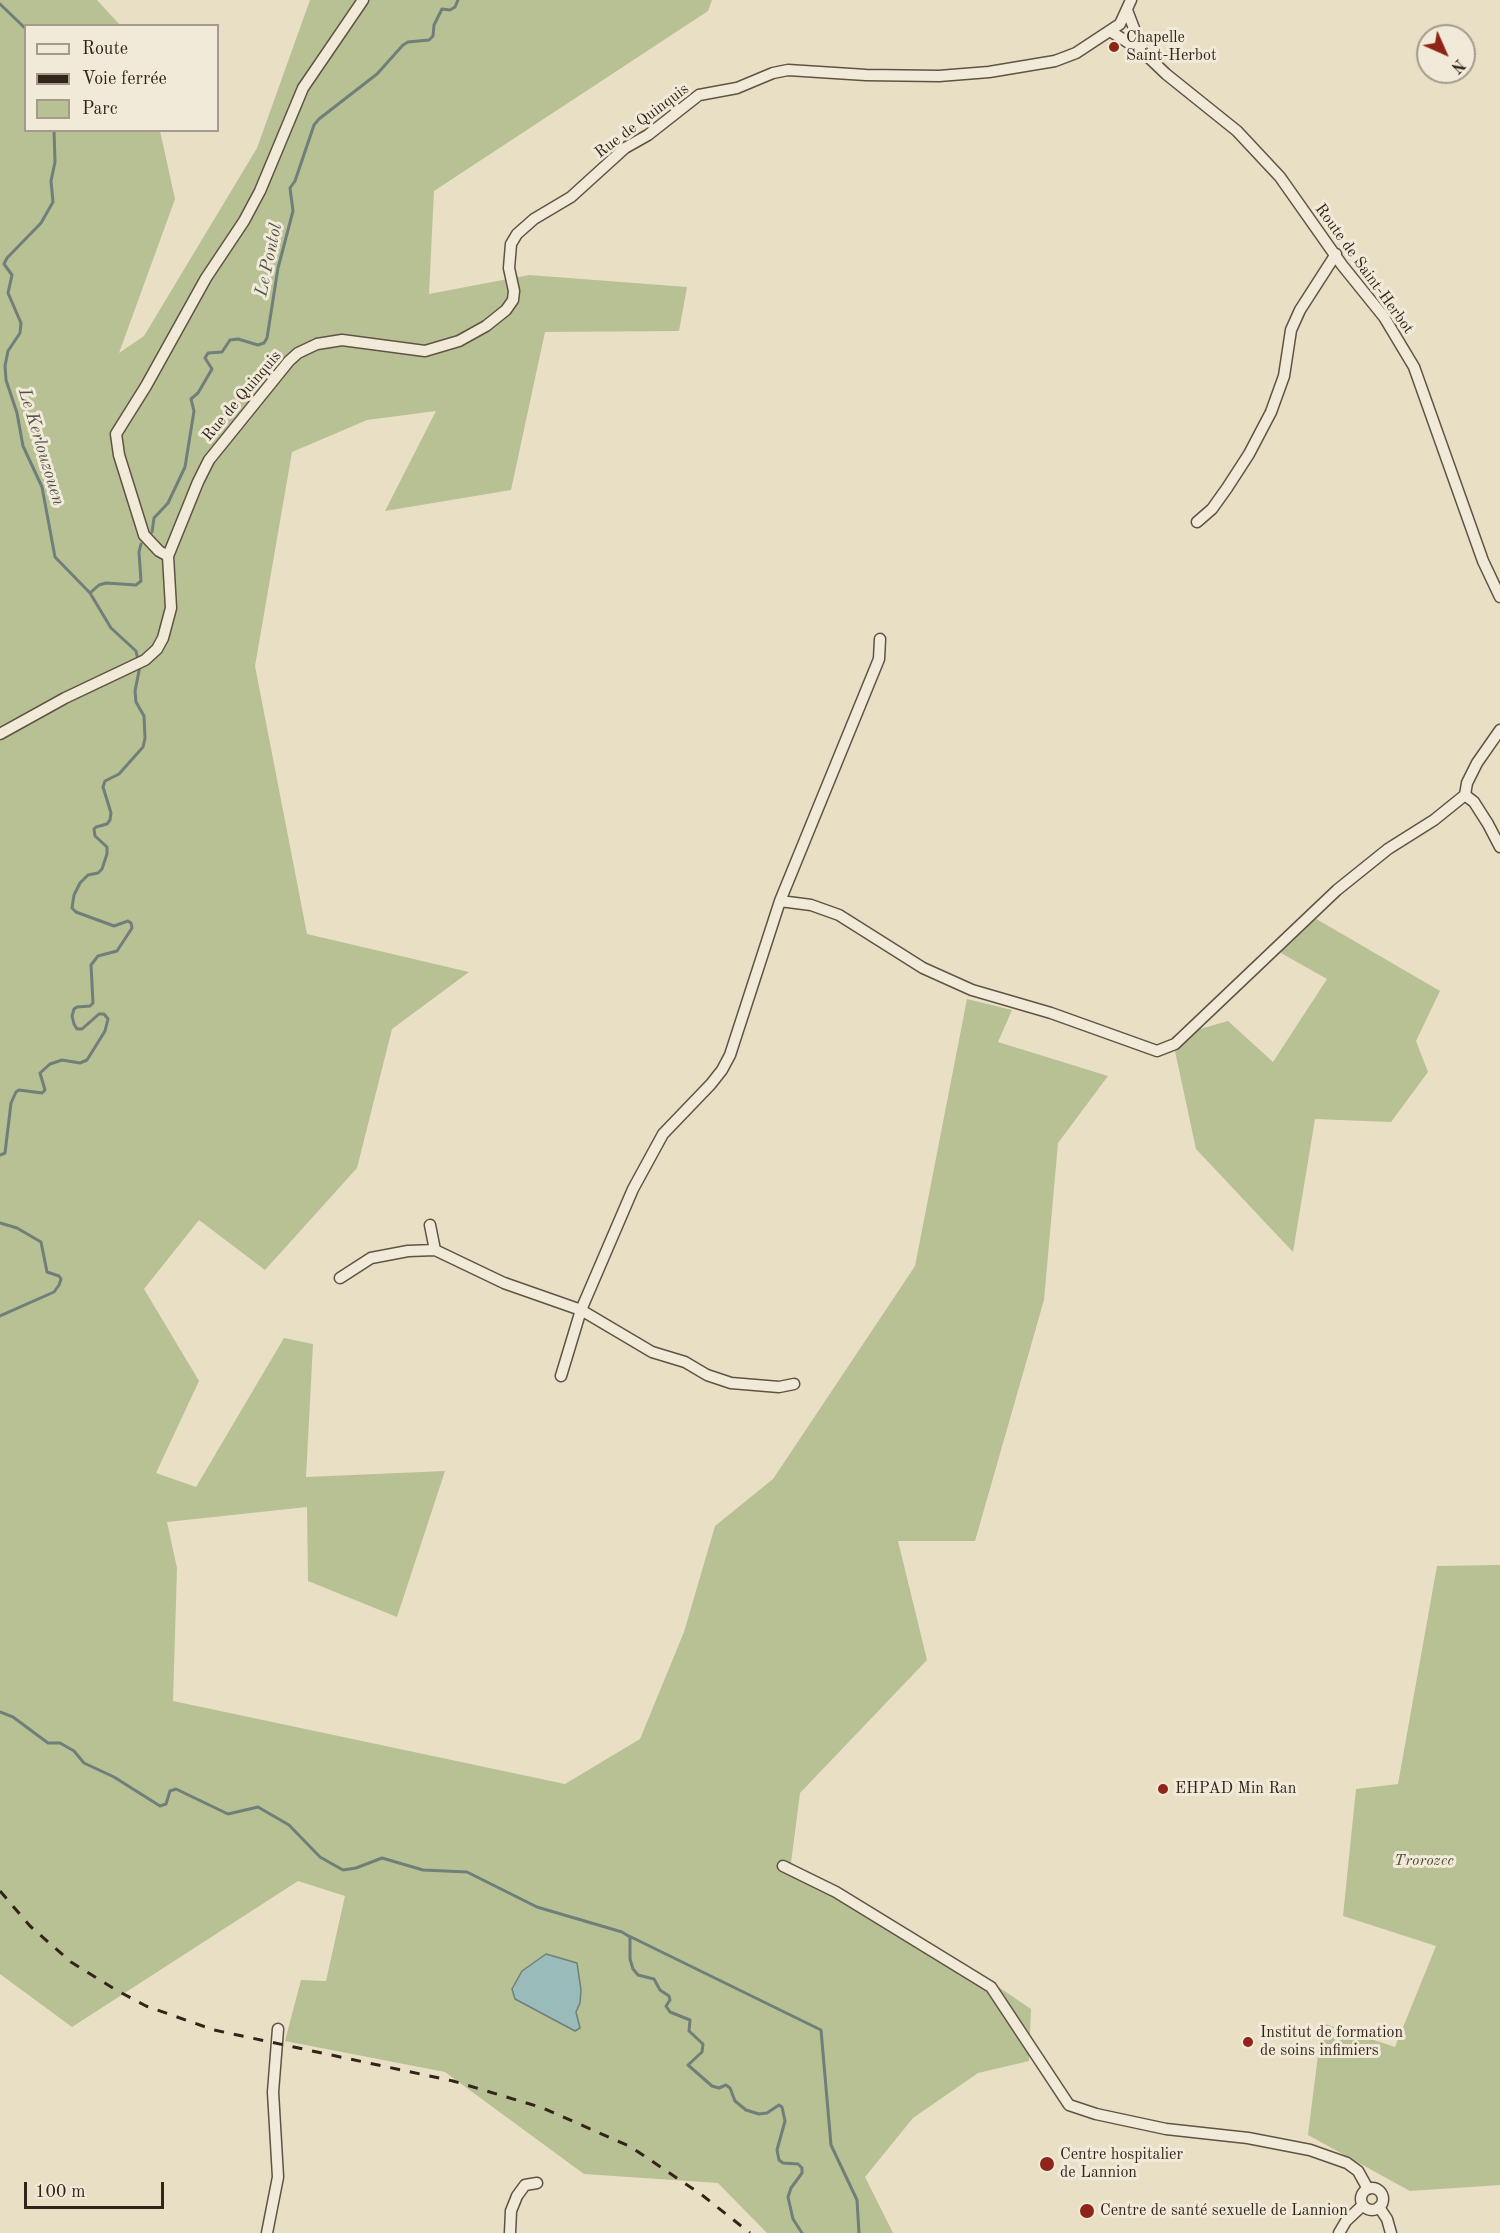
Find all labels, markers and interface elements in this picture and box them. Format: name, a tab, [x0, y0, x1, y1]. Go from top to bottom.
legend	[24, 24, 219, 132]
north arrow	[1416, 24, 1476, 84]
place label: Chapelle Saint-Herbot	[1126, 28, 1217, 66]
text: Route	[82, 40, 128, 58]
marker: Chapelle Saint-Herbot	[1107, 40, 1121, 54]
text: N	[1447, 55, 1467, 75]
text: Voie ferrée	[82, 70, 167, 88]
street label: Rue de Quinquis	[591, 79, 693, 163]
text: Parc	[82, 100, 118, 118]
street label: Route de Saint-Herbot	[1310, 200, 1418, 338]
water label: Le Pontol	[251, 221, 287, 299]
street label: Rue de Quinquis	[198, 347, 286, 445]
water label: Le Kerlouzouen	[13, 386, 69, 508]
place label: EHPAD Min Ran	[1175, 1779, 1296, 1799]
marker: EHPAD Min Ran	[1156, 1782, 1170, 1796]
park label: Trorozec	[1394, 1851, 1454, 1871]
place label: Institut de formation de soins infimiers	[1260, 2023, 1403, 2061]
marker: Institut de formation de soins infimiers	[1241, 2035, 1255, 2049]
place label: Centre hospitalier de Lannion	[1060, 2145, 1183, 2183]
marker: Centre hospitalier de Lannion	[1038, 2155, 1056, 2173]
scale bar	[27, 2170, 166, 2208]
text: 100 m	[35, 2183, 86, 2201]
place label: Centre de santé sexuelle de Lannion	[1100, 2201, 1348, 2221]
marker: Centre de santé sexuelle de Lannion	[1078, 2202, 1096, 2220]

